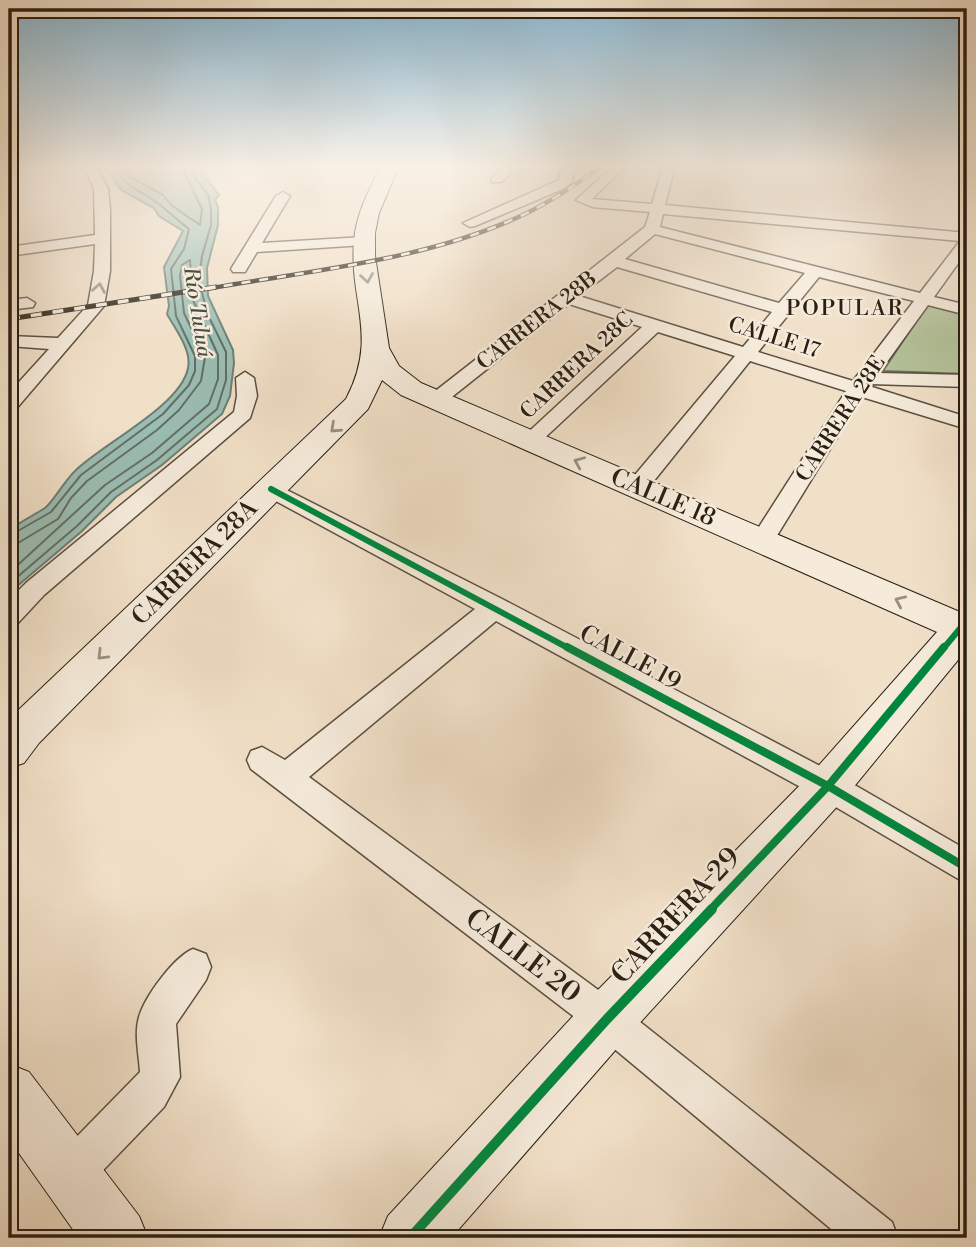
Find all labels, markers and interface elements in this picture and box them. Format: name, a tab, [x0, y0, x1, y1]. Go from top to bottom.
water label: Río Tuluá	[177, 264, 217, 359]
street label: CARRERA 28B	[472, 266, 602, 376]
one-way arrow	[359, 272, 374, 284]
one-way arrow	[91, 282, 106, 294]
district label: POPULAR	[786, 296, 904, 322]
street label: CARRERA 28C	[515, 307, 639, 425]
street label: CALLE 17	[725, 312, 823, 364]
street label: CARRERA 28E	[791, 351, 891, 487]
one-way arrow	[330, 420, 343, 432]
one-way arrow	[574, 456, 586, 470]
street label: CALLE 18	[606, 462, 720, 534]
street label: CARRERA 28A	[126, 493, 265, 632]
one-way arrow	[895, 595, 908, 609]
street label: CALLE 19	[574, 619, 686, 697]
one-way arrow	[97, 646, 110, 659]
street label: CARRERA 29	[604, 840, 748, 992]
street label: CALLE 20	[458, 901, 588, 1011]

